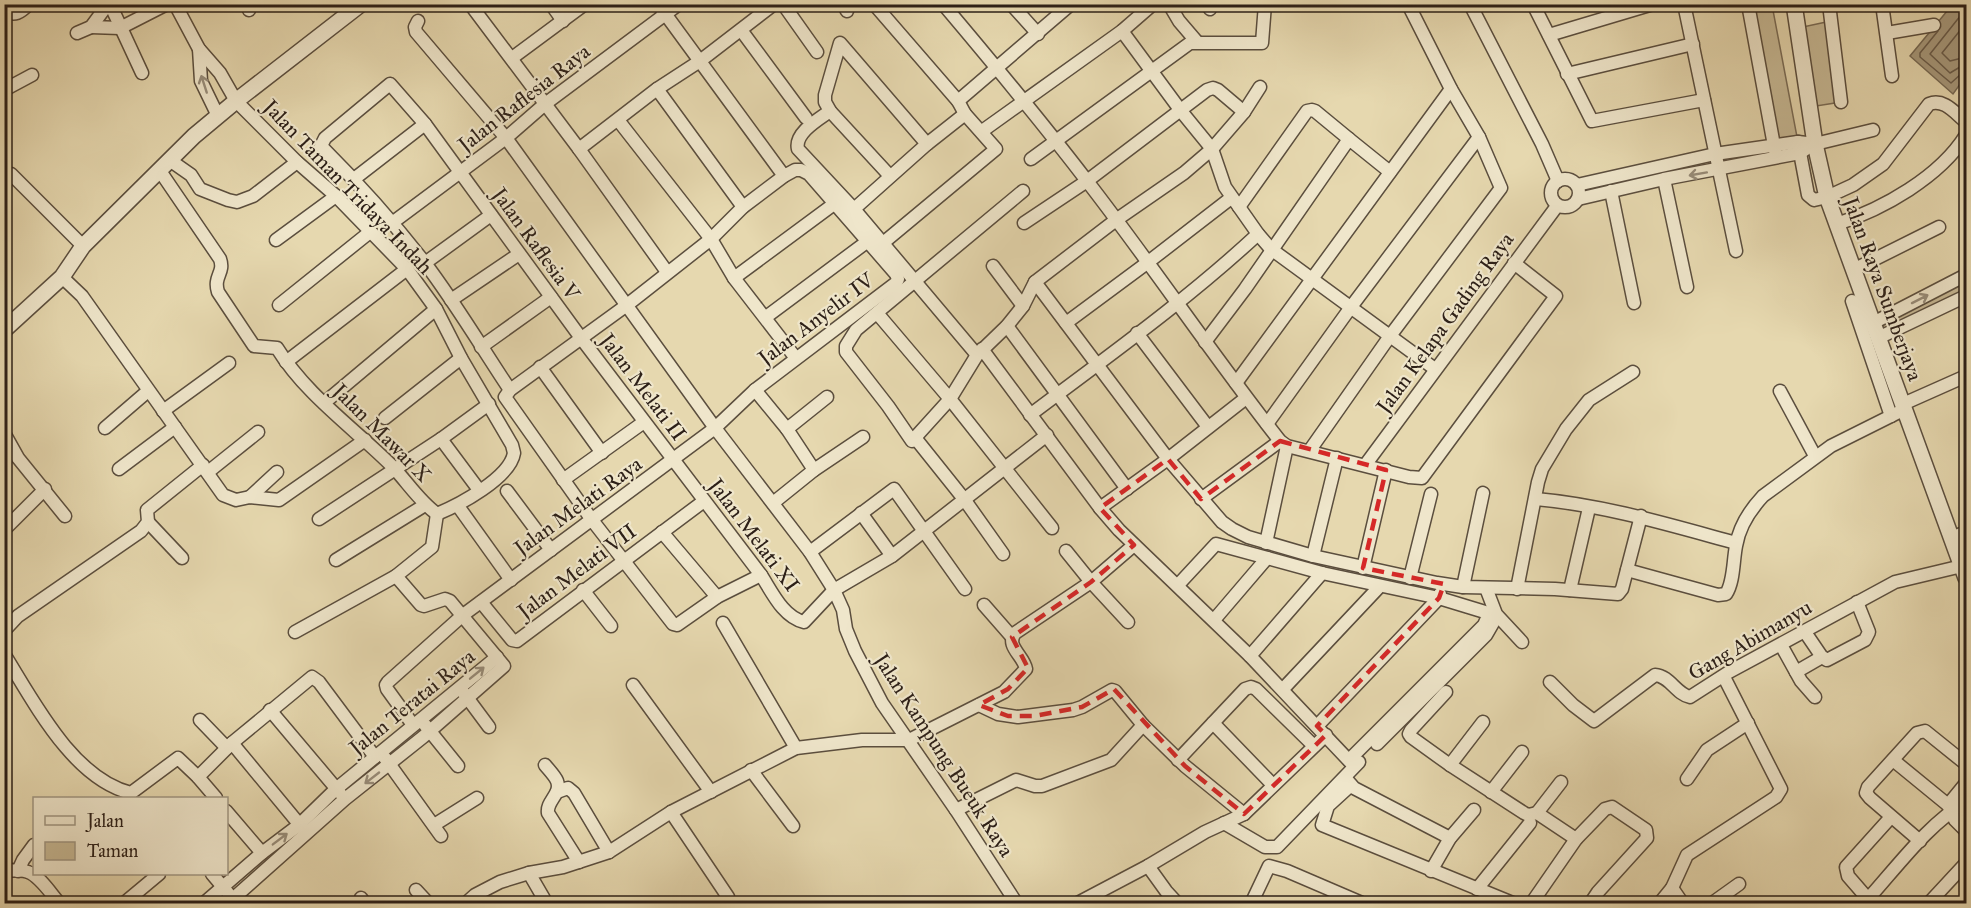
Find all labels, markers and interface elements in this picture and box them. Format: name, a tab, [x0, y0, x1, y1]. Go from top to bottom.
street label: Jalan Raflesia Raya	[451, 38, 595, 159]
one-way arrow	[197, 75, 208, 93]
street label: Jalan Taman Tridaya Indah	[256, 93, 438, 280]
one-way arrow	[1689, 169, 1708, 180]
street label: Jalan Raflesia V	[485, 181, 586, 307]
street label: Jalan Raya Sumberjaya	[1837, 192, 1928, 385]
street label: Jalan Kelapa Gading Raya	[1369, 227, 1519, 420]
street label: Jalan Anyelir IV	[751, 266, 880, 372]
one-way arrow	[1910, 293, 1928, 305]
street label: Jalan Melati II	[593, 327, 692, 446]
street label: Jalan Mawar X	[326, 377, 437, 488]
street label: Jalan Melati Raya	[507, 451, 647, 562]
street label: Jalan Melati XI	[702, 472, 805, 597]
street label: Jalan Melati VII	[511, 518, 642, 625]
street label: Gang Abimanyu	[1684, 594, 1816, 686]
street label: Jalan Teratai Raya	[342, 643, 480, 762]
street label: Jalan Kampung Bueuk Raya	[867, 647, 1020, 862]
one-way arrow	[469, 666, 484, 680]
one-way arrow	[364, 771, 380, 784]
legend	[33, 797, 228, 875]
text: Jalan	[85, 810, 124, 833]
one-way arrow	[272, 833, 288, 846]
text: Taman	[87, 840, 139, 862]

